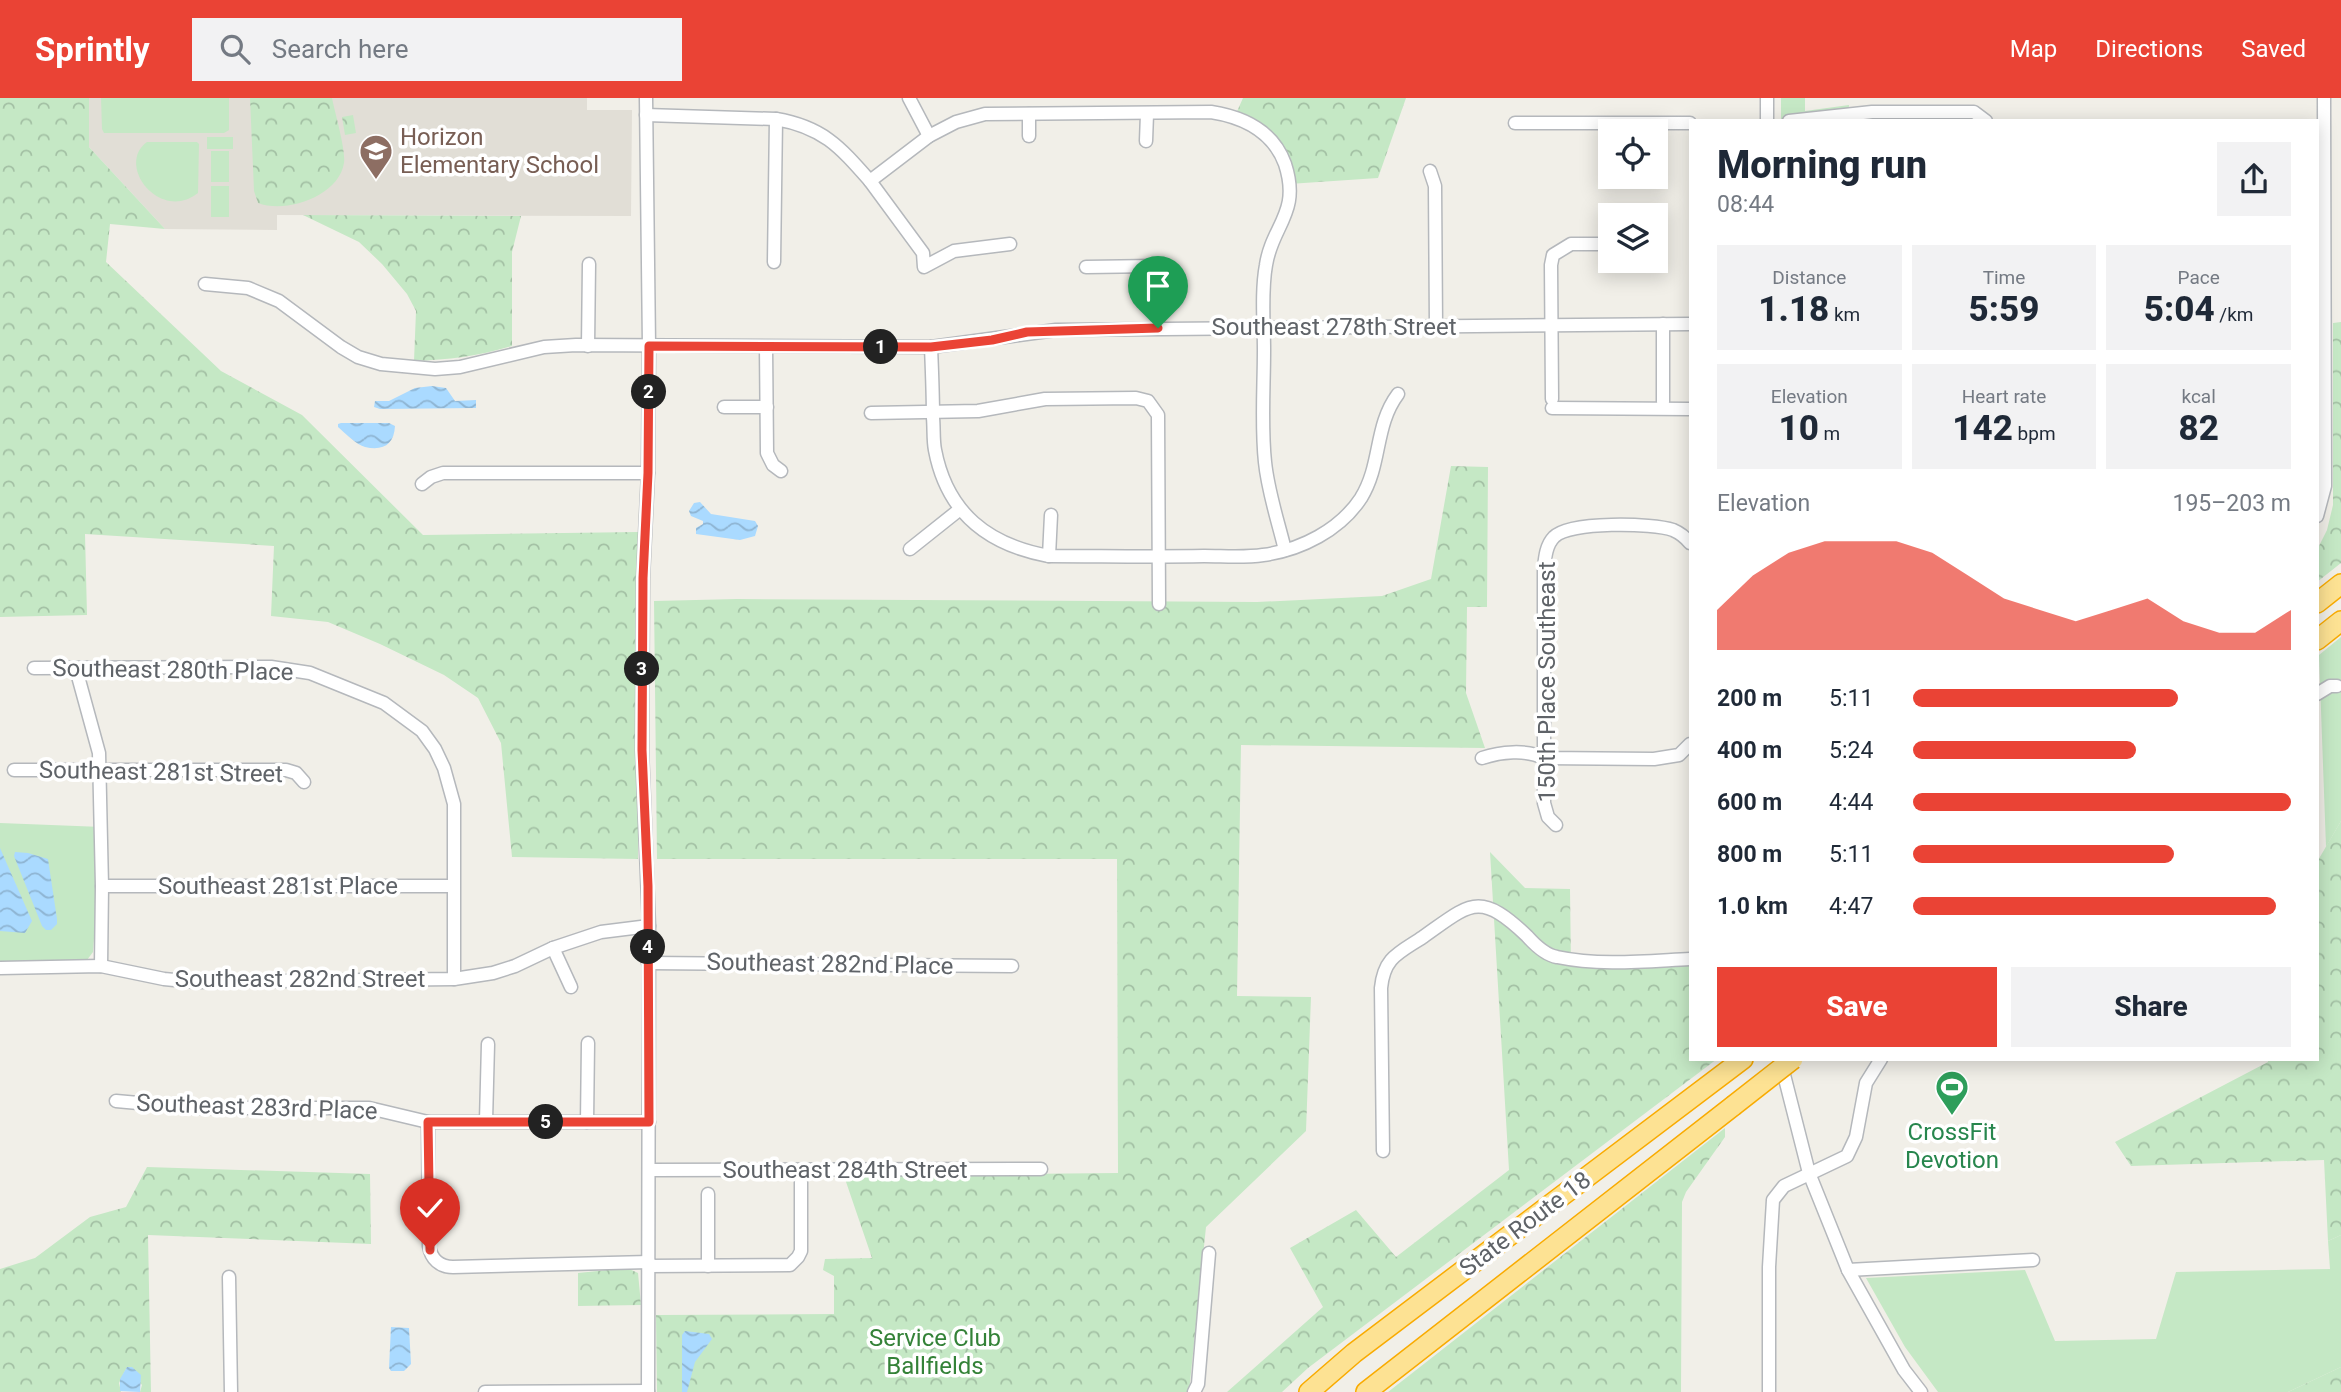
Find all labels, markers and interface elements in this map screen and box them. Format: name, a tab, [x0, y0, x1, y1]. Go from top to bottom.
search box	[192, 18, 682, 81]
text: Sprintly	[35, 30, 150, 69]
icon: search	[216, 30, 254, 68]
text: Search here	[272, 34, 409, 64]
text: Map	[2010, 35, 2057, 63]
text: Directions	[2095, 35, 2203, 63]
text: Saved	[2241, 35, 2306, 63]
map controls	[1598, 119, 1668, 273]
button: locate	[1598, 119, 1668, 189]
place label: Horizon Elementary School	[400, 123, 599, 179]
school or university icon: Horizon Elementary School	[357, 132, 395, 181]
button: share	[2217, 142, 2291, 216]
text: Morning run	[1717, 143, 1927, 187]
text: 08:44	[1717, 191, 1774, 218]
button: layers	[1598, 203, 1668, 273]
pin	[1128, 256, 1188, 328]
text: Distance	[1772, 266, 1846, 289]
text: Time	[1983, 266, 2025, 289]
text: Pace	[2178, 266, 2220, 289]
icon: arrive	[1139, 267, 1177, 305]
text: 1.18	[1758, 289, 1829, 330]
text: 5:59	[1969, 289, 2039, 330]
text: 5:04	[2144, 289, 2215, 330]
text: km	[1829, 303, 1860, 326]
text: /km	[2215, 303, 2253, 326]
street label: Southeast 278th Street	[1211, 313, 1457, 341]
pin: 1	[864, 330, 898, 364]
text: 1	[875, 335, 886, 358]
pin: 2	[632, 374, 666, 410]
text: 2	[643, 380, 654, 403]
text: Elevation	[1771, 385, 1848, 408]
text: Heart rate	[1962, 385, 2046, 408]
text: kcal	[2181, 385, 2216, 408]
text: 10	[1778, 408, 1819, 449]
text: 142	[1952, 408, 2013, 449]
text: 82	[2178, 408, 2219, 449]
text: m	[1819, 422, 1840, 445]
text: bpm	[2013, 422, 2056, 445]
text: Elevation	[1717, 490, 1810, 517]
text: 195–203 m	[2172, 490, 2291, 517]
street label: 150th Place Southeast	[1533, 561, 1561, 803]
pin: 3	[624, 652, 660, 686]
street label: Southeast 280th Place	[52, 654, 294, 686]
text: 3	[636, 657, 647, 680]
text: 200 m	[1717, 685, 1782, 712]
text: 5:11	[1829, 685, 1873, 712]
text: 400 m	[1717, 737, 1782, 764]
text: 5:24	[1829, 737, 1873, 764]
street label: Southeast 281st Street	[39, 756, 283, 788]
text: 600 m	[1717, 789, 1782, 816]
text: 4:44	[1829, 789, 1873, 816]
text: 800 m	[1717, 841, 1782, 868]
text: 5:11	[1829, 841, 1873, 868]
street label: Southeast 281st Place	[158, 872, 398, 900]
text: 1.0 km	[1717, 893, 1788, 920]
text: 4:47	[1829, 893, 1873, 920]
pin: 4	[630, 930, 666, 964]
text: 4	[642, 935, 653, 958]
street label: Southeast 282nd Place	[706, 948, 954, 980]
street label: Southeast 282nd Street	[175, 965, 426, 993]
button: Save	[1717, 967, 1997, 1047]
button: Share	[2011, 967, 2291, 1047]
sports icon: CrossFit Devotion	[1933, 1068, 1971, 1117]
street label: Southeast 283rd Place	[136, 1089, 378, 1125]
pin: 5	[528, 1104, 564, 1140]
text: 5	[540, 1110, 551, 1133]
place label: CrossFit Devotion	[1905, 1118, 1999, 1174]
street label: Southeast 284th Street	[722, 1156, 968, 1184]
street label: State Route 18	[1454, 1166, 1596, 1282]
pin	[400, 1178, 460, 1250]
icon: check	[411, 1189, 449, 1227]
park label: Service Club Ballfields	[869, 1324, 1001, 1380]

